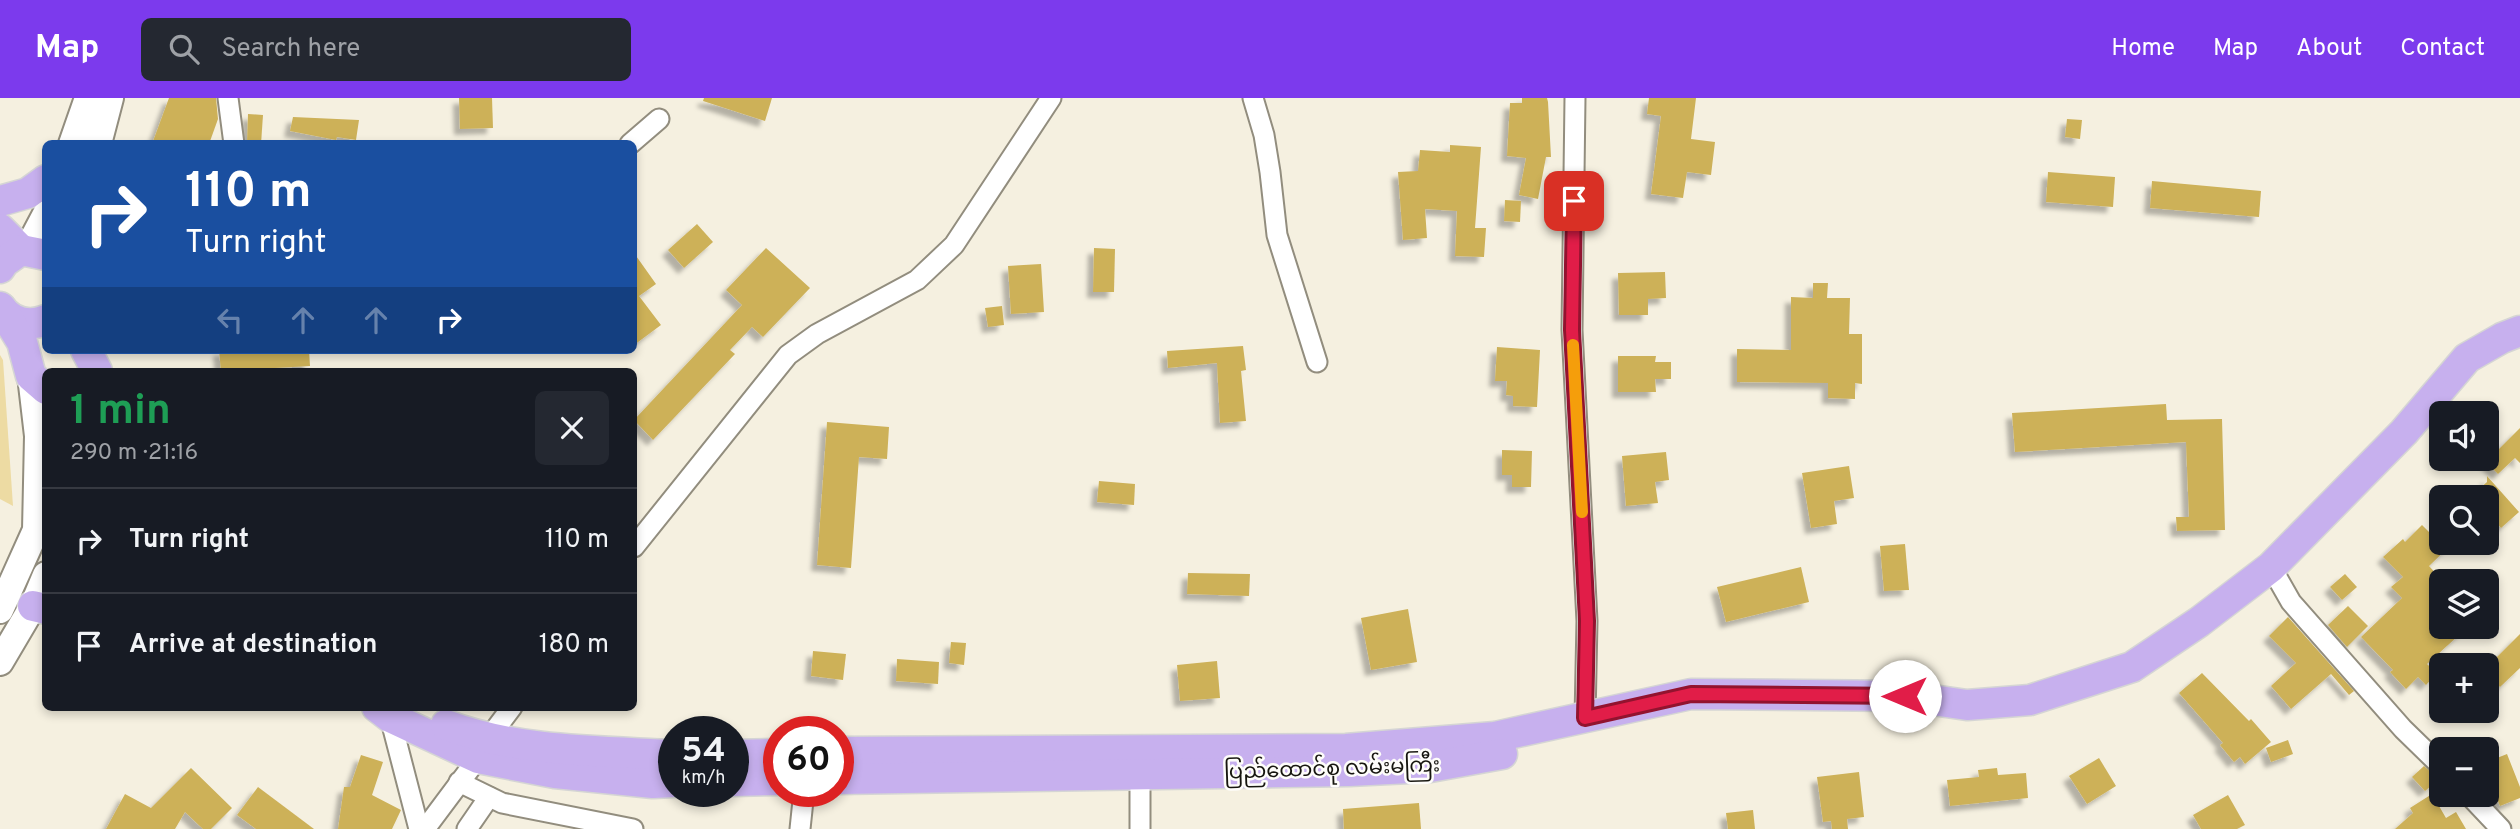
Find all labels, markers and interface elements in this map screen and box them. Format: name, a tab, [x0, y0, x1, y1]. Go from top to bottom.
search box	[141, 18, 631, 81]
text: Map	[35, 28, 99, 70]
icon: search	[165, 30, 203, 68]
text: Search here	[221, 33, 360, 66]
text: Home	[2111, 34, 2175, 64]
text: Map	[2213, 34, 2258, 64]
text: About	[2296, 34, 2362, 64]
text: Contact	[2400, 34, 2485, 64]
text: 110 m	[185, 163, 312, 225]
icon: right	[70, 168, 161, 259]
pin	[1544, 171, 1604, 231]
icon: arrive	[1555, 182, 1593, 220]
text: Turn right	[185, 224, 327, 264]
icon: left	[211, 301, 249, 339]
icon: ahead	[284, 301, 322, 339]
icon: ahead	[357, 301, 395, 339]
icon: right	[430, 301, 468, 339]
text: 1 min	[70, 386, 171, 439]
button: close	[535, 391, 609, 465]
map controls	[2429, 401, 2499, 807]
button: sound	[2429, 401, 2499, 471]
text: 290 m · 21:16	[70, 439, 198, 468]
button: search	[2429, 485, 2499, 555]
icon: right	[70, 522, 108, 560]
text: Turn right	[129, 524, 249, 557]
text: 110 m	[545, 524, 609, 557]
button: layers	[2429, 569, 2499, 639]
icon: arrive	[70, 627, 108, 665]
text: Arrive at destination	[129, 629, 377, 662]
text: 180 m	[539, 629, 609, 662]
button: +	[2429, 653, 2499, 723]
position arrow	[1868, 659, 1942, 733]
speed limit sign: 60	[763, 716, 854, 807]
text: 54	[681, 730, 726, 774]
button: −	[2429, 737, 2499, 807]
street label: ပြည်ထောင်စု လမ်းမကြီး	[1223, 748, 1441, 789]
text: km/h	[682, 767, 725, 790]

